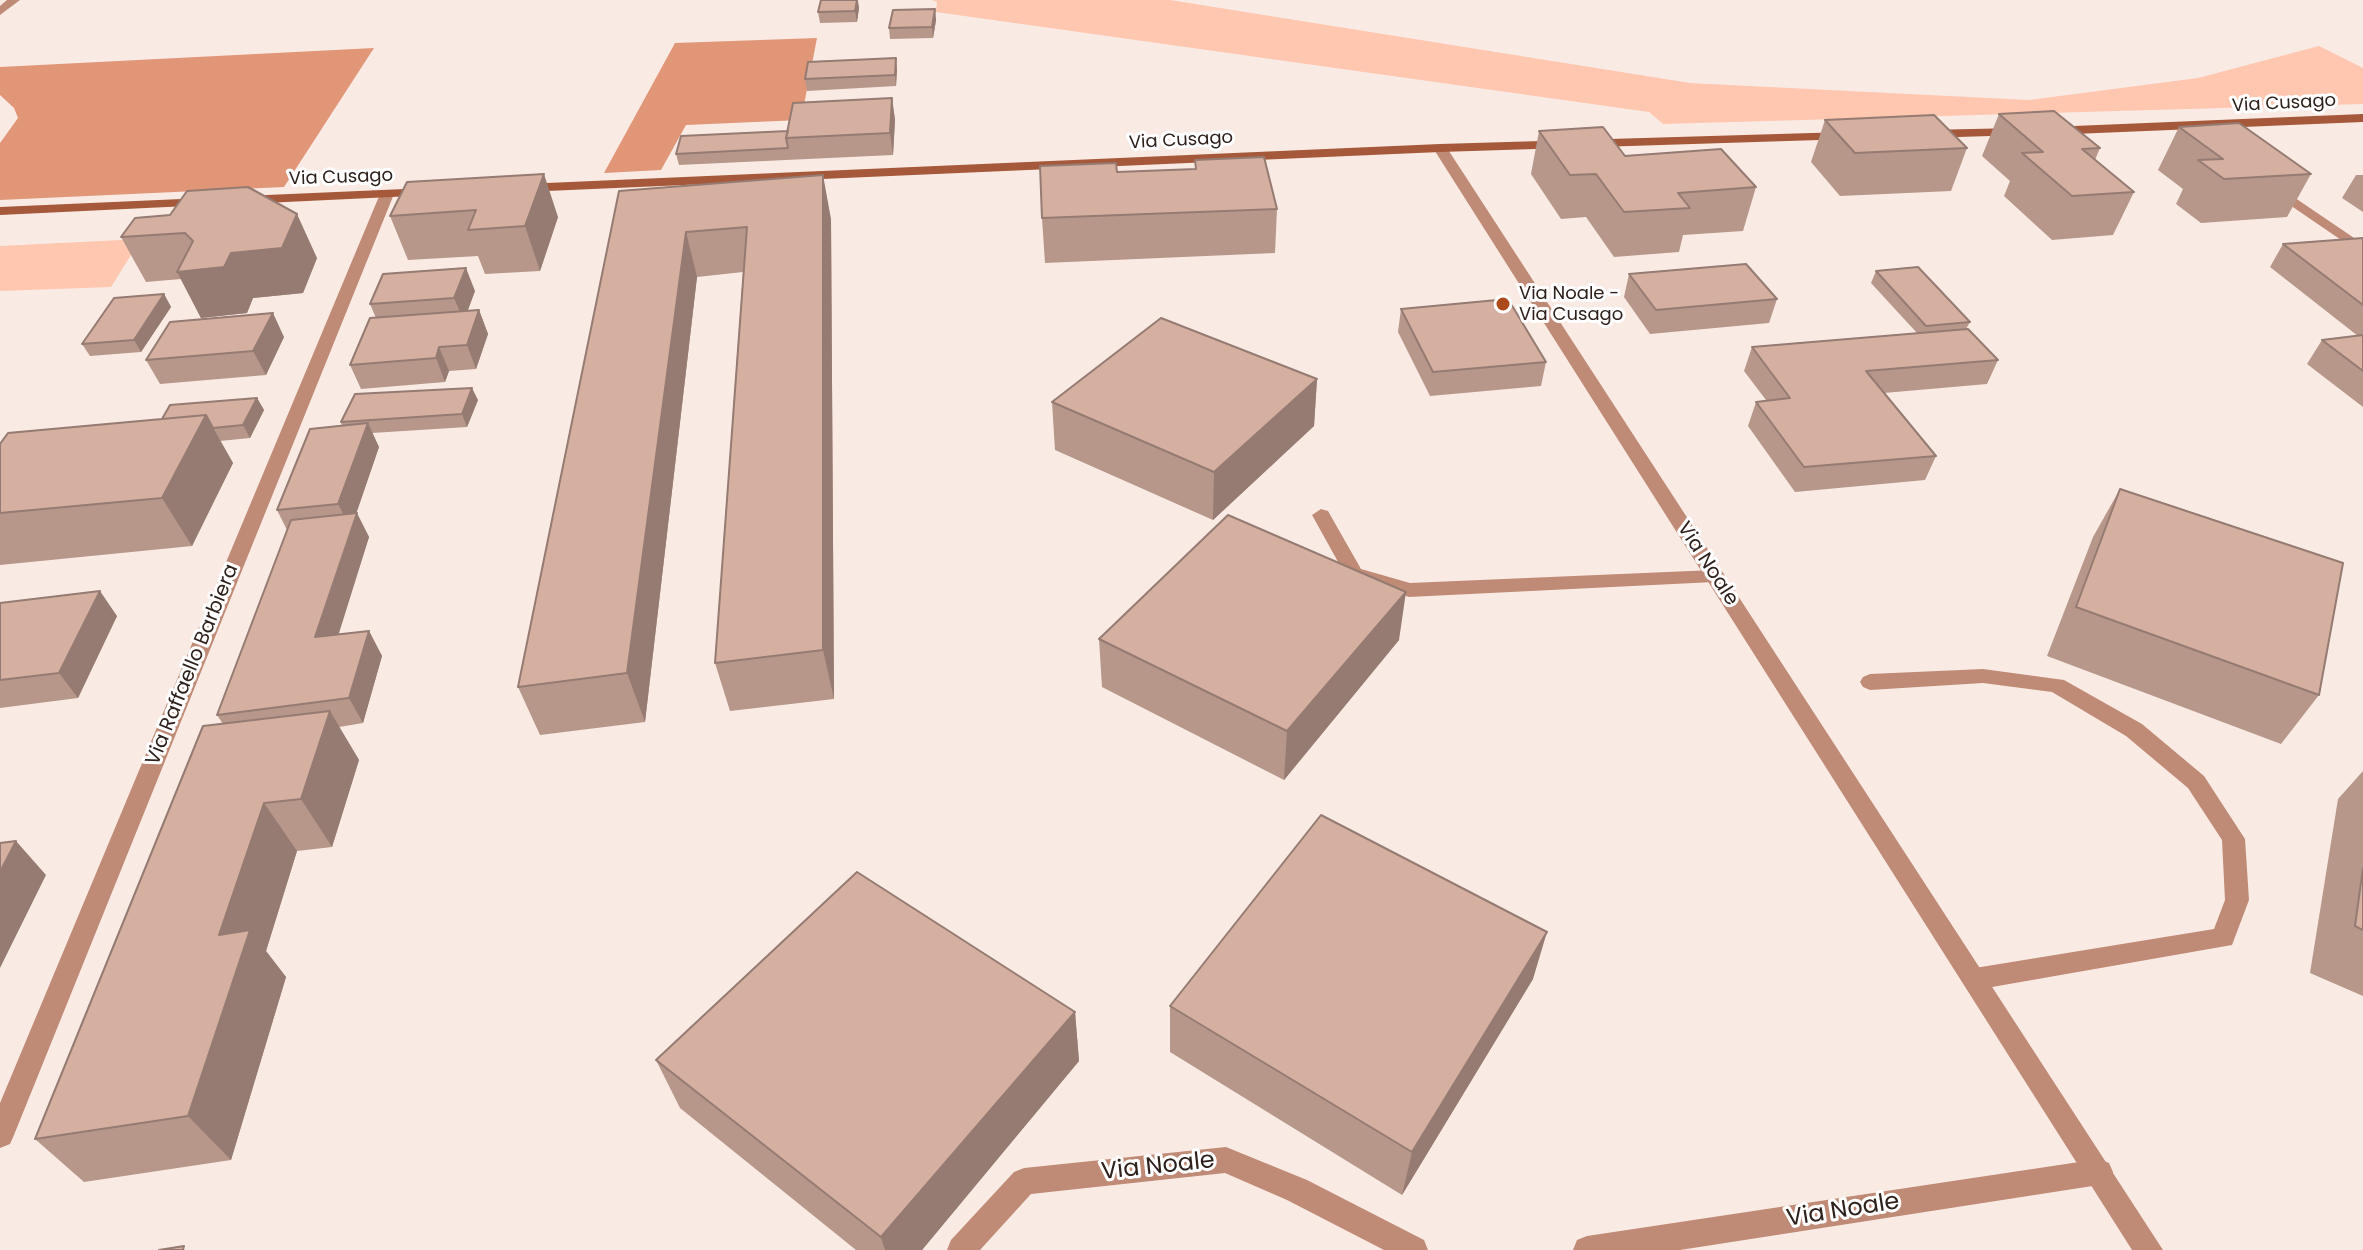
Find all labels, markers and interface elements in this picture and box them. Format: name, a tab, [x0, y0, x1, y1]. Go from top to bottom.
street label: Via Cusago	[2231, 90, 2337, 118]
street label: Via Cusago	[1128, 127, 1234, 155]
street label: Via Cusago	[289, 165, 393, 191]
place label: Via Noale - Via Cusago	[1519, 283, 1623, 326]
marker: Via Noale - Via Cusago	[1494, 295, 1512, 313]
street label: Via Noale	[1671, 518, 1743, 610]
street label: Via Raffaello Barbiera	[142, 561, 244, 769]
street label: Via Noale	[1100, 1147, 1216, 1187]
street label: Via Noale	[1784, 1188, 1902, 1234]

